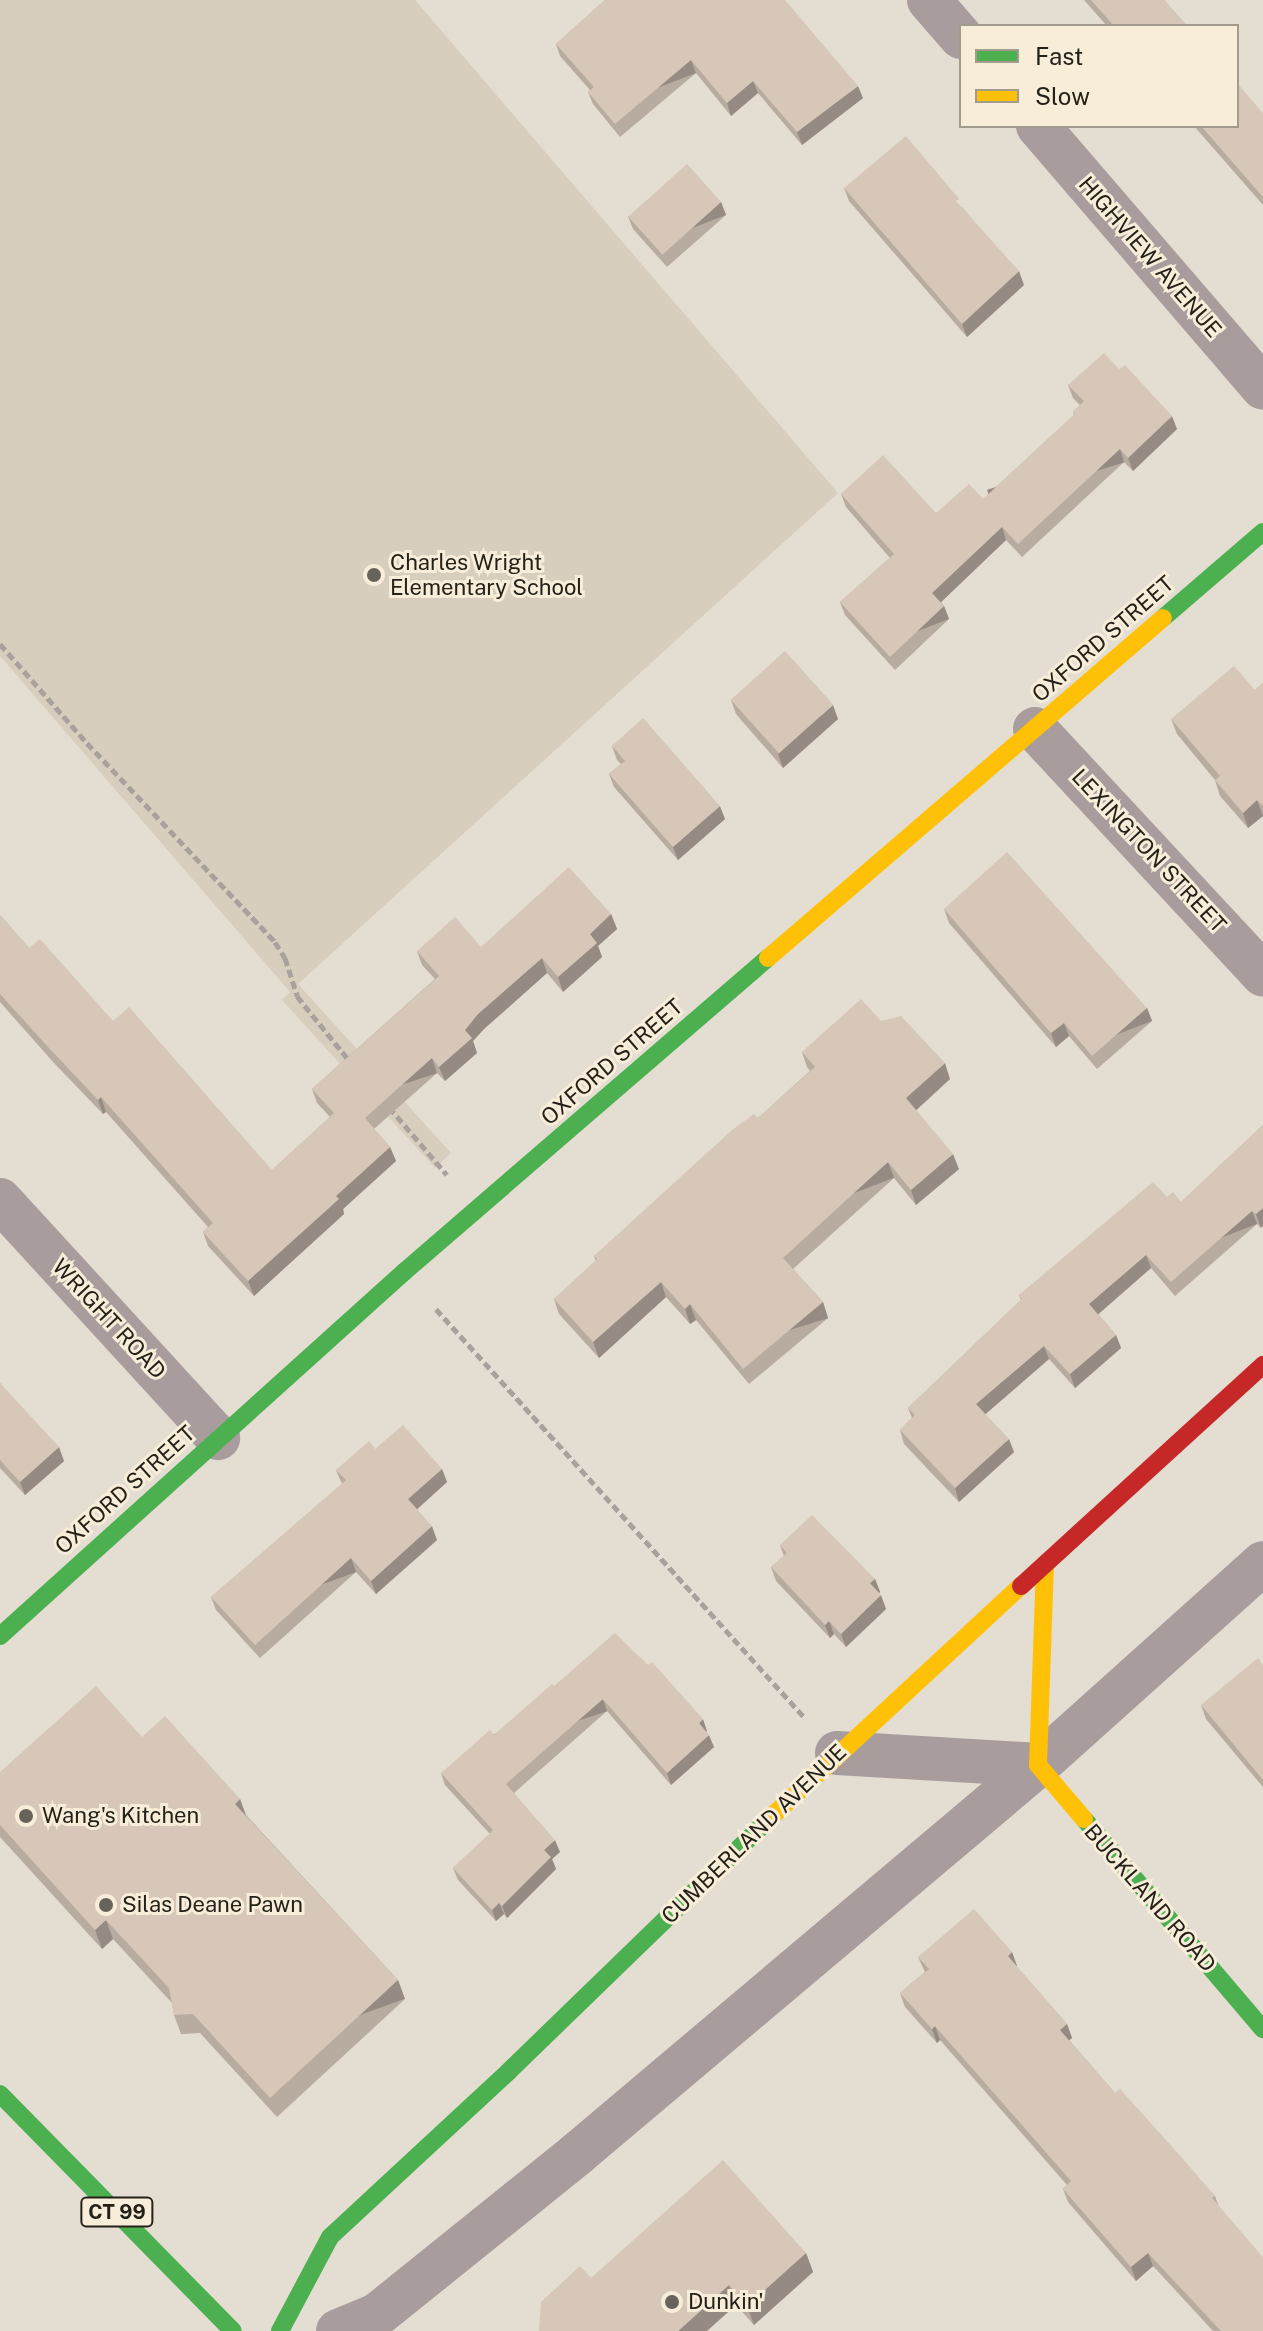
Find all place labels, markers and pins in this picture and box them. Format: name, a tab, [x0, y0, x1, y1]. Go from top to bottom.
place label: Charles Wright Elementary School	[390, 549, 583, 600]
marker: Charles Wright Elementary School	[365, 566, 383, 584]
place label: Wang's Kitchen	[42, 1803, 199, 1829]
marker: Wang's Kitchen	[17, 1807, 35, 1825]
place label: Silas Deane Pawn	[122, 1892, 303, 1918]
marker: Silas Deane Pawn	[97, 1896, 115, 1914]
place label: Dunkin'	[688, 2289, 764, 2315]
marker: Dunkin'	[663, 2293, 681, 2311]

